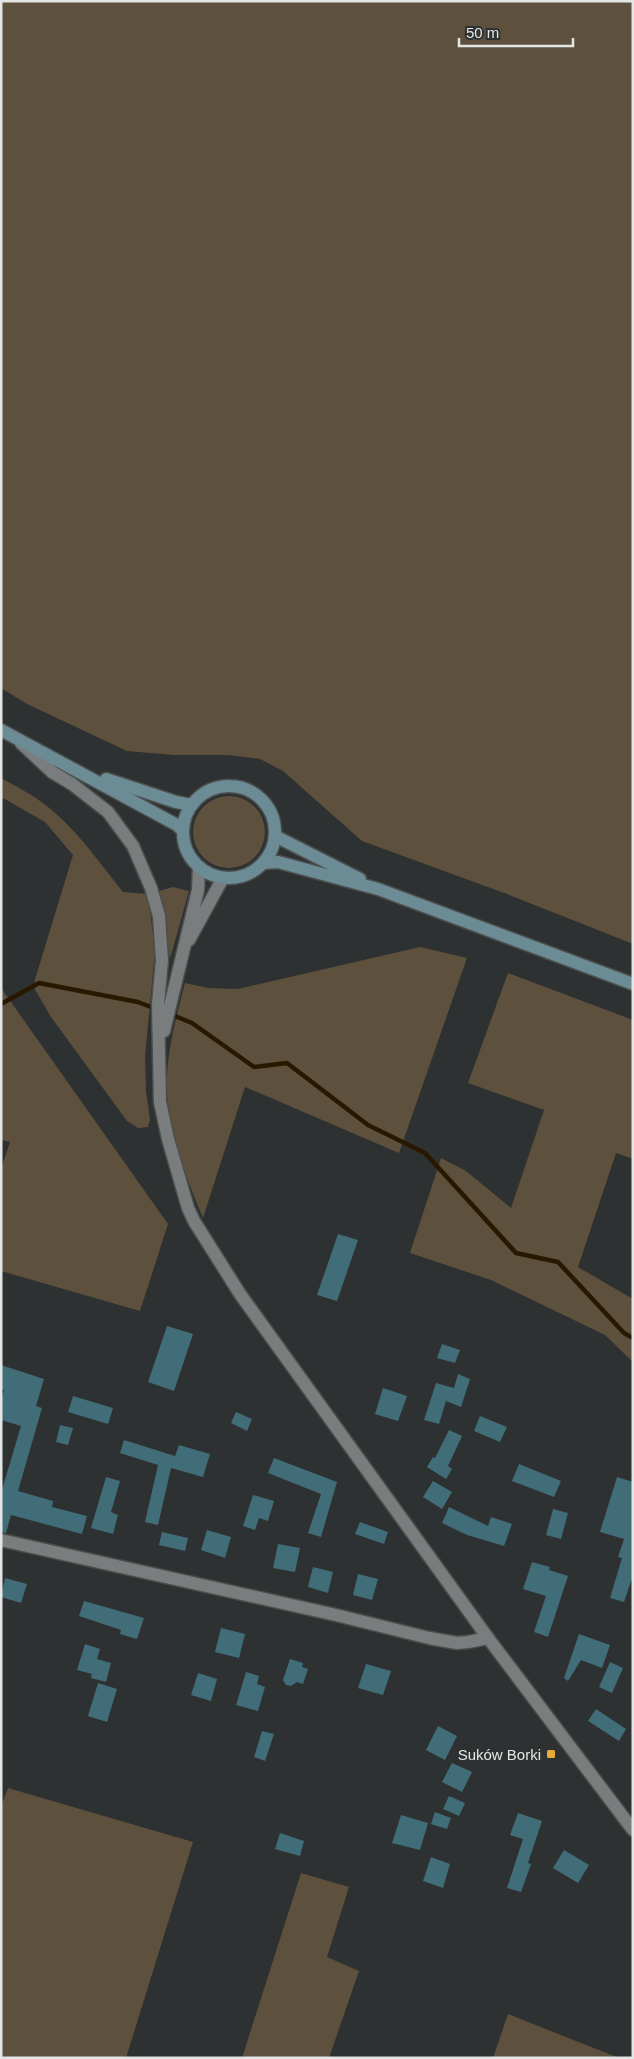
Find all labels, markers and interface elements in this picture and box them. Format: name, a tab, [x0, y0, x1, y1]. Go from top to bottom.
scale bar	[459, 15, 573, 47]
text: 50 m	[466, 24, 499, 41]
place label: Suków Borki	[458, 1746, 541, 1763]
marker: Suków Borki	[545, 1748, 557, 1760]

